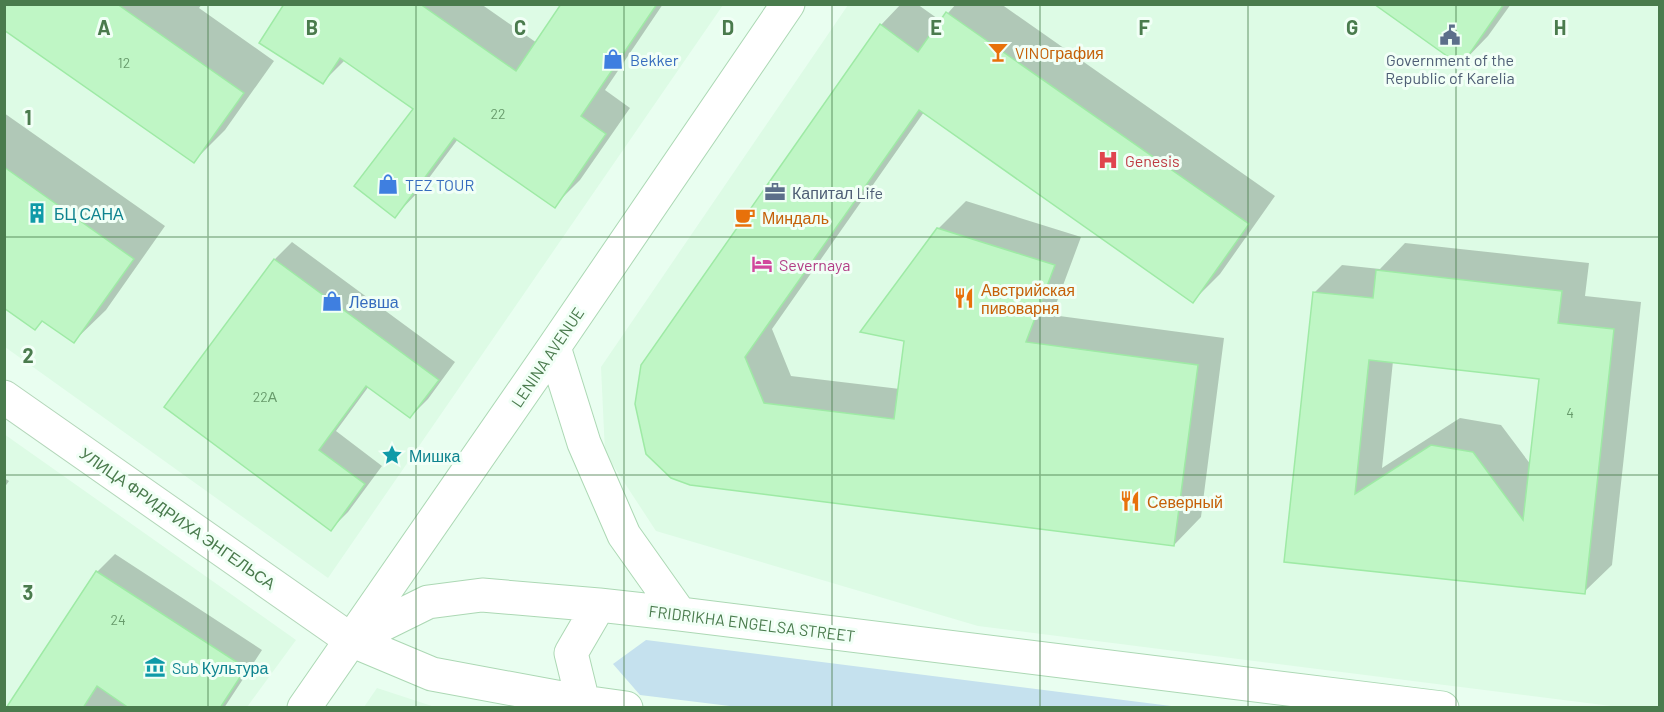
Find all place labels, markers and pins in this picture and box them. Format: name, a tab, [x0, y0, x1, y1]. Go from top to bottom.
public building icon: Government of the Republic of Karelia	[1438, 23, 1462, 47]
bar icon: VINOграфия	[986, 40, 1010, 64]
place label: VINOграфия	[1015, 43, 1104, 62]
shop icon: Bekker	[601, 47, 625, 71]
place label: Bekker	[630, 50, 679, 69]
place label: Government of the Republic of Karelia	[1385, 50, 1515, 87]
hospital icon: Genesis	[1096, 148, 1120, 172]
place label: Genesis	[1125, 151, 1180, 170]
shop icon: TEZ TOUR	[376, 172, 400, 196]
place label: TEZ TOUR	[405, 175, 474, 194]
office icon: Капитал Life	[763, 180, 787, 204]
place label: Капитал Life	[792, 183, 883, 202]
building icon: БЦ САНА	[25, 201, 49, 225]
place label: БЦ САНА	[54, 204, 124, 223]
cafe icon: Миндаль	[733, 205, 757, 229]
place label: Миндаль	[762, 208, 829, 227]
hotel icon: Severnaya	[750, 252, 774, 276]
place label: Severnaya	[779, 255, 850, 274]
place label: Австрийская пивоварня	[981, 280, 1075, 317]
restaurant icon: Австрийская пивоварня	[952, 286, 976, 310]
shop icon: Левша	[320, 289, 344, 313]
place label: Левша	[349, 292, 399, 311]
place icon: Мишка	[380, 443, 404, 467]
place label: Мишка	[409, 446, 460, 465]
restaurant icon: Северный	[1118, 489, 1142, 513]
place label: Северный	[1147, 492, 1223, 511]
museum icon: Sub Культура	[143, 655, 167, 679]
place label: Sub Культура	[172, 658, 268, 677]

